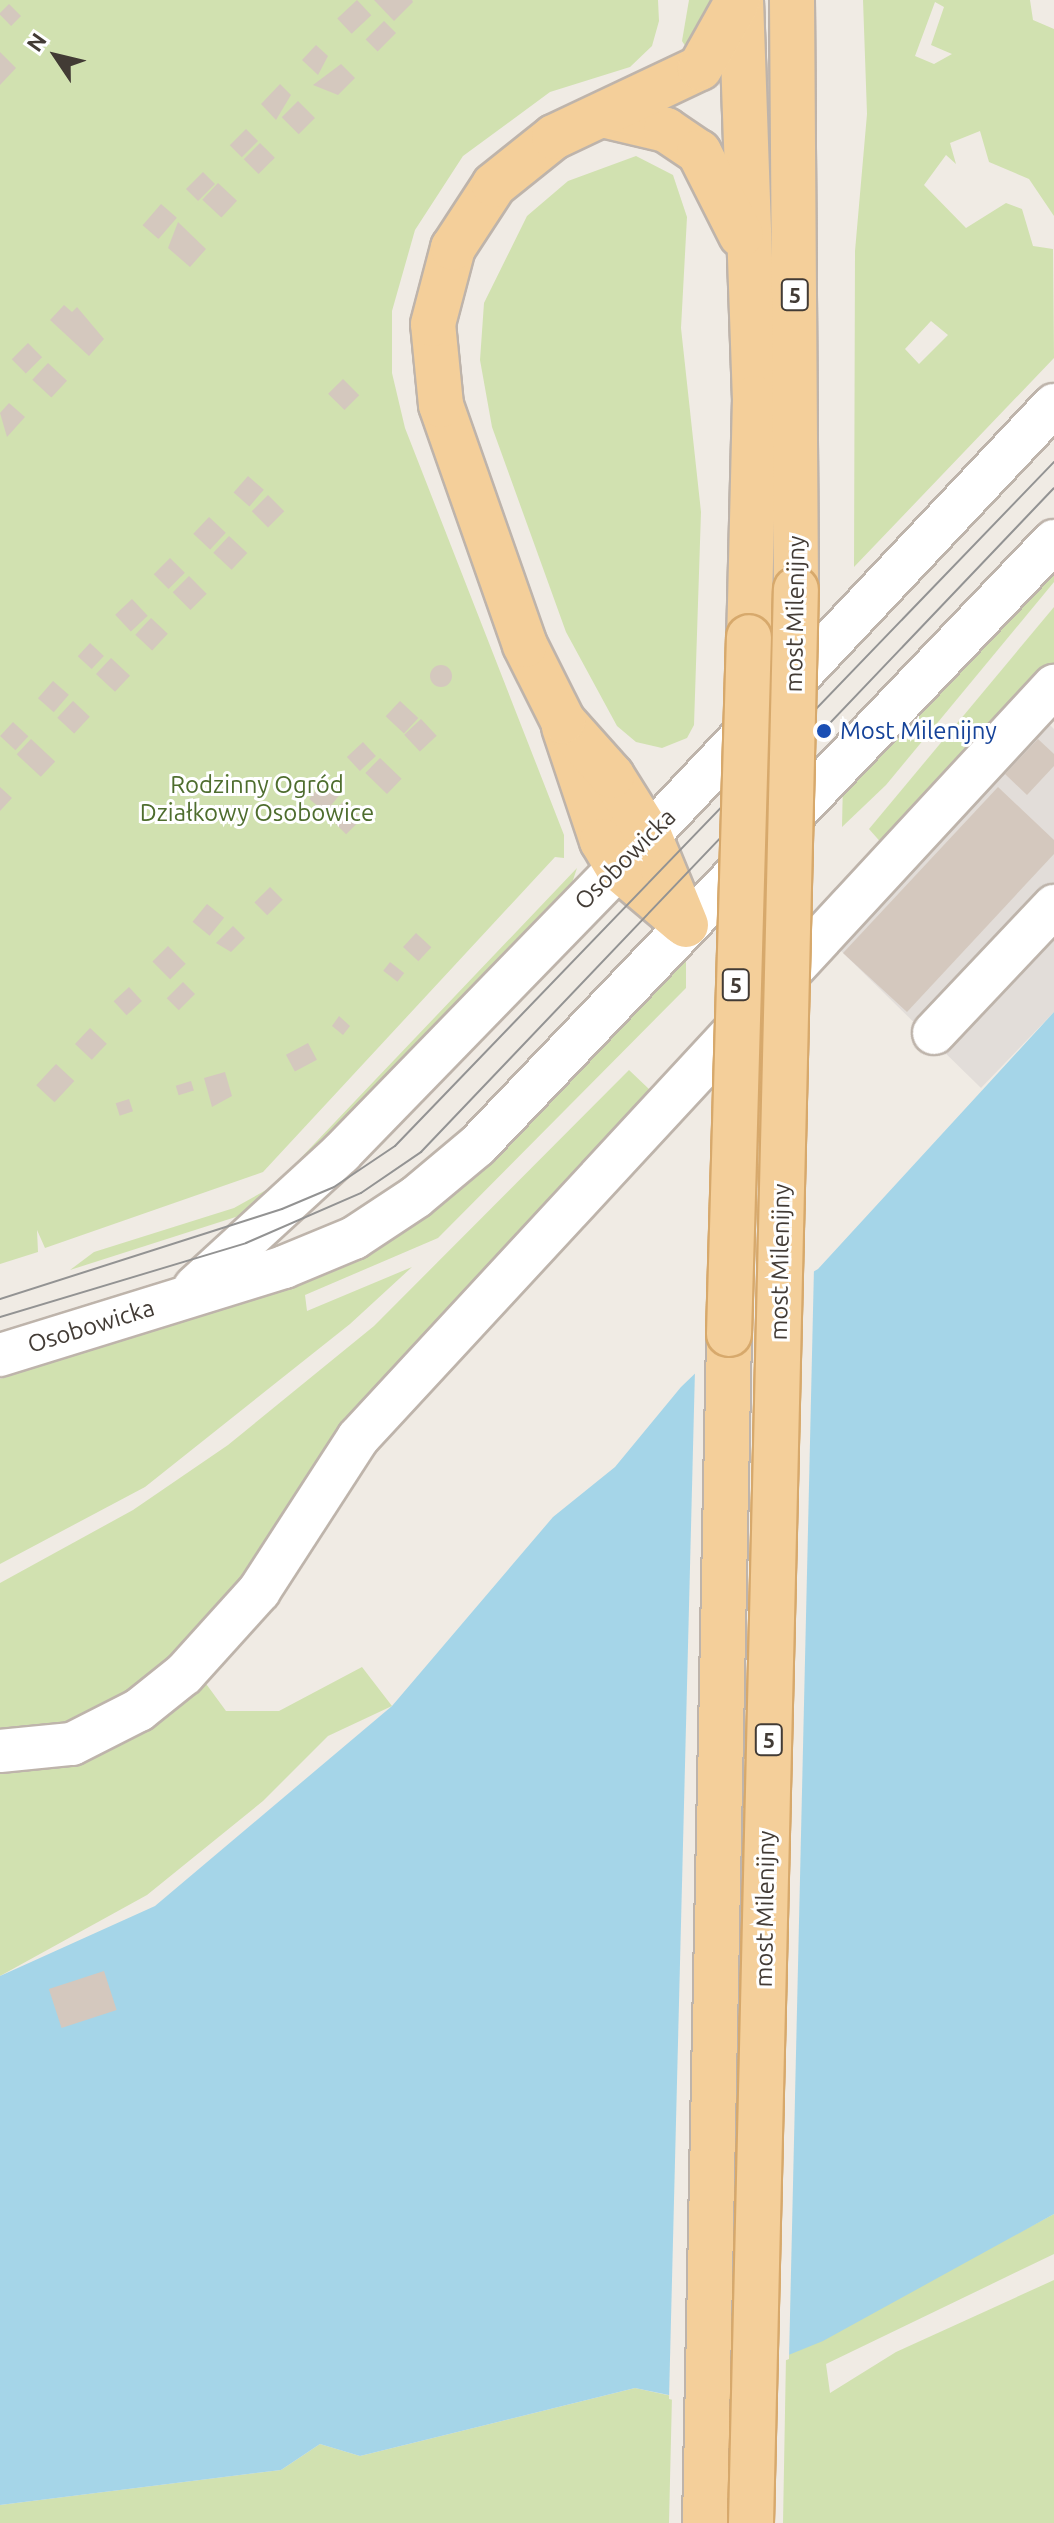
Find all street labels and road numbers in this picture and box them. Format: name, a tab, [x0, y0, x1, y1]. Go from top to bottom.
road number: 5	[779, 277, 811, 313]
street label: most Milenijny	[779, 535, 811, 693]
street label: Osobowicka	[568, 802, 682, 916]
road number: 5	[720, 967, 752, 1003]
street label: most Milenijny	[764, 1183, 796, 1341]
street label: Osobowicka	[24, 1293, 158, 1359]
road number: 5	[753, 1722, 785, 1758]
street label: most Milenijny	[749, 1830, 781, 1988]

